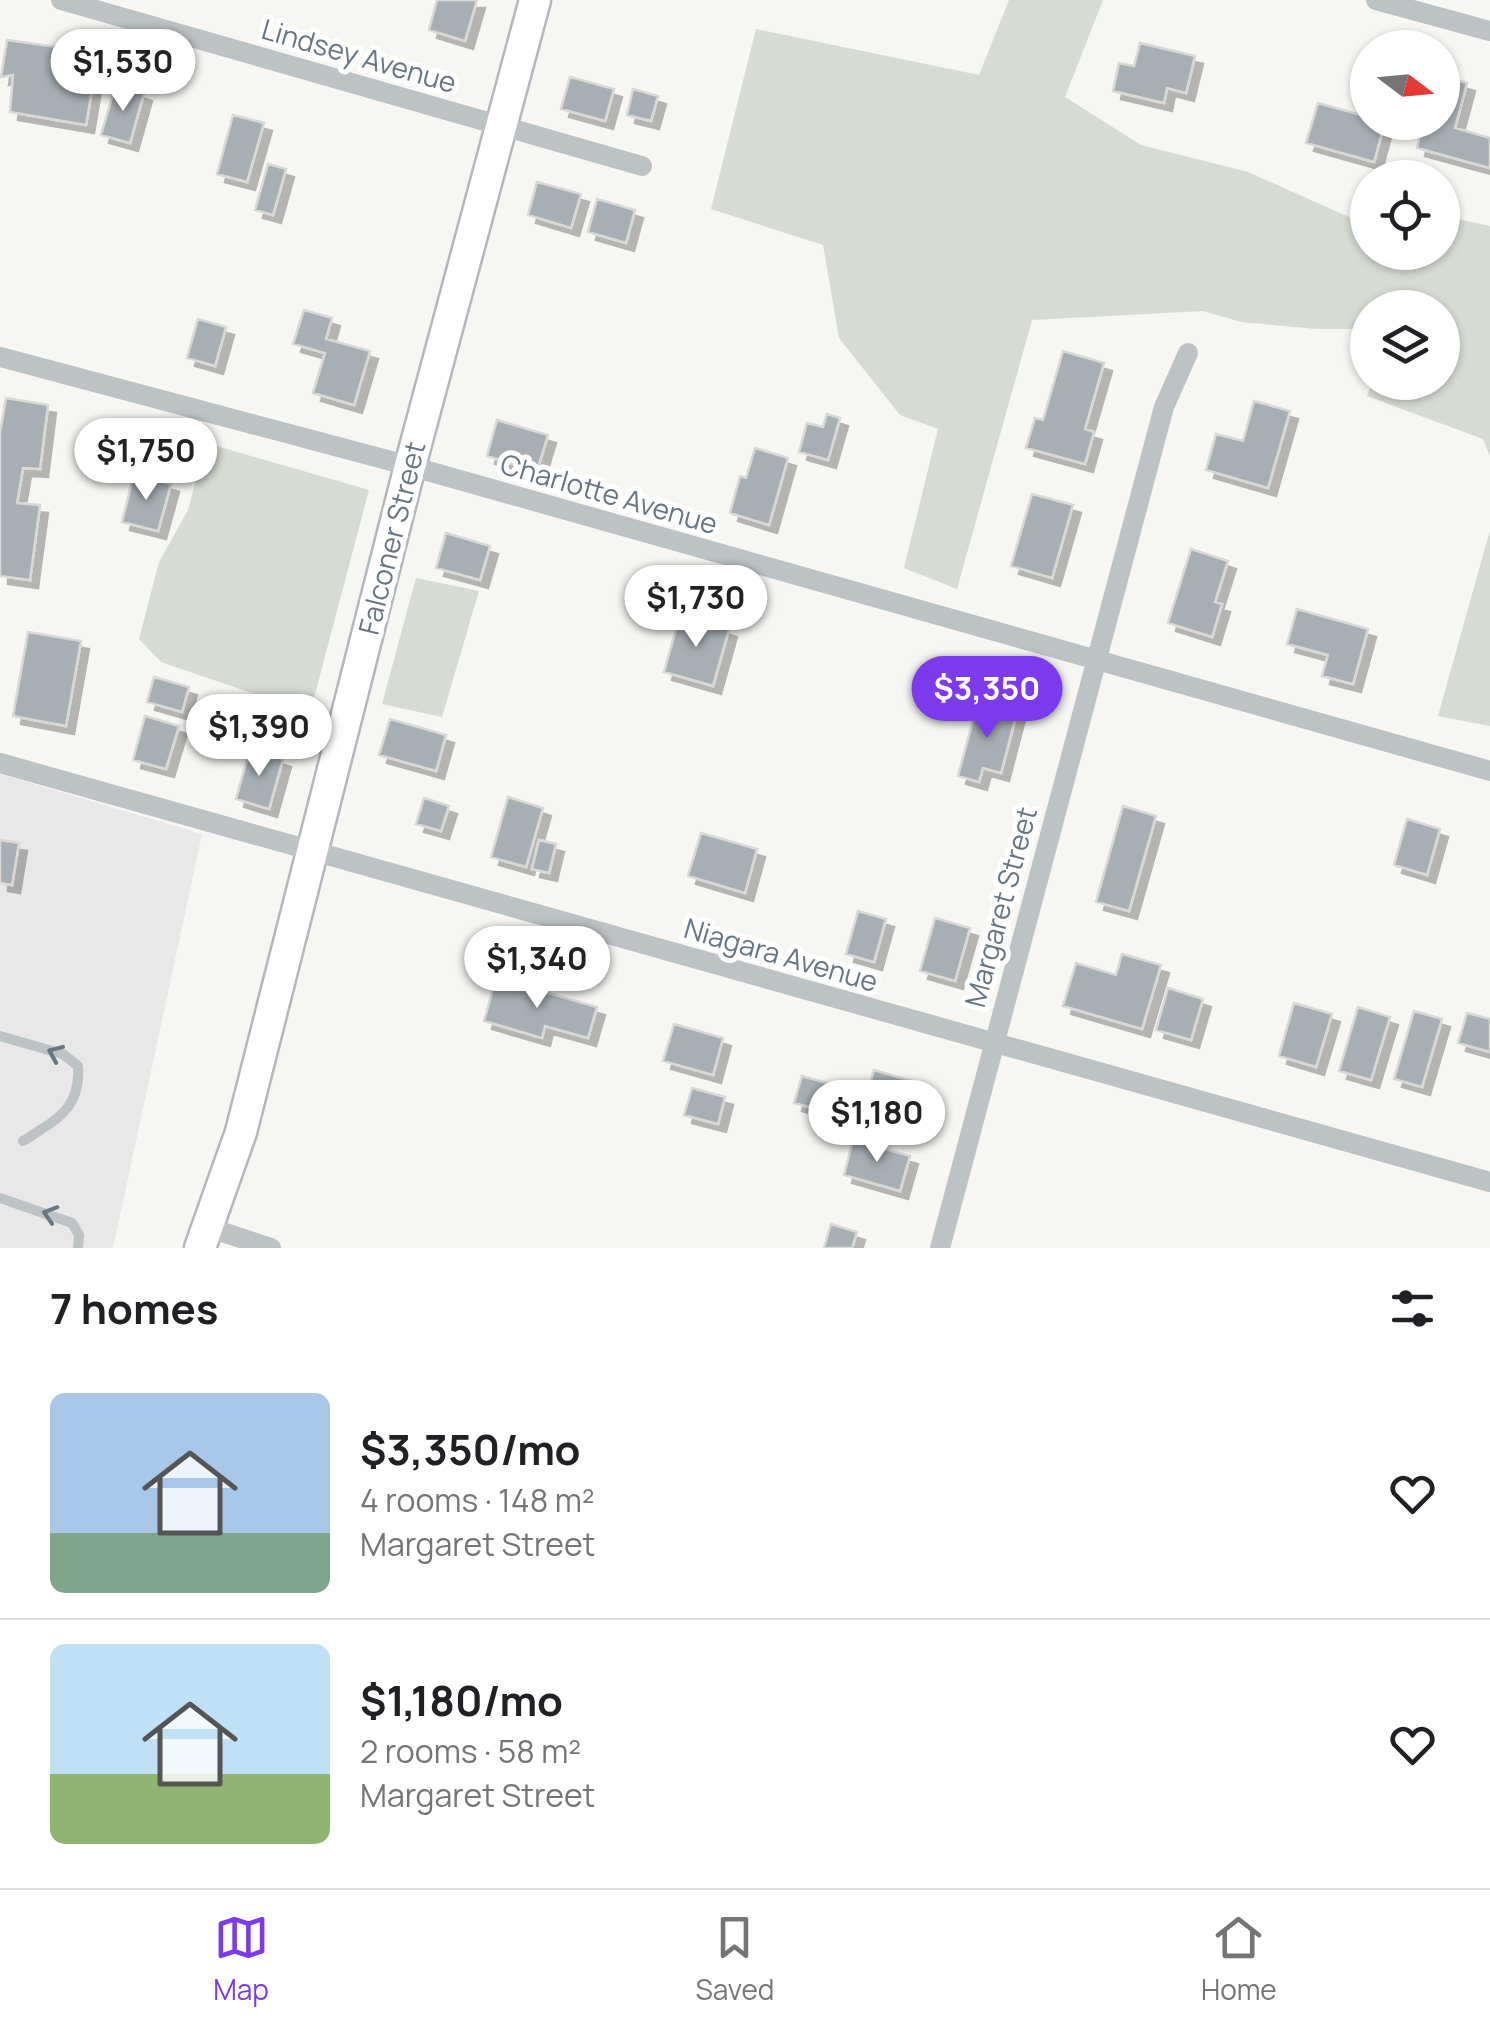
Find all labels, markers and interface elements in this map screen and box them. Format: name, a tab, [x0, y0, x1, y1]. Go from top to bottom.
street label: Lindsey Avenue	[257, 9, 461, 101]
pin: $1,530	[42, 29, 204, 114]
north arrow	[1350, 30, 1460, 140]
map controls	[1350, 30, 1460, 400]
text: $1,530	[73, 39, 173, 83]
button: locate	[1350, 160, 1460, 270]
button: layers	[1350, 290, 1460, 400]
pin: $1,750	[65, 418, 227, 503]
text: $1,750	[96, 428, 196, 472]
street label: Falconer Street	[349, 437, 433, 638]
street label: Charlotte Avenue	[496, 444, 722, 542]
pin: $1,730	[615, 565, 777, 650]
text: $1,730	[646, 575, 746, 619]
pin: $3,350	[906, 656, 1068, 741]
text: $3,350	[934, 666, 1040, 710]
pin: $1,390	[178, 694, 340, 779]
text: $1,390	[208, 704, 310, 748]
street label: Margaret Street	[955, 802, 1045, 1011]
street label: Niagara Avenue	[680, 908, 883, 1000]
pin: $1,340	[456, 926, 618, 1011]
text: $1,340	[486, 936, 588, 980]
one-way arrow	[47, 1045, 65, 1065]
pin: $1,180	[796, 1080, 958, 1165]
text: $1,180	[830, 1090, 924, 1134]
one-way arrow	[42, 1205, 59, 1226]
text: 7 homes	[50, 1279, 218, 1337]
icon: filters	[1385, 1281, 1440, 1336]
text: $3,350/mo	[360, 1420, 581, 1478]
icon: home	[130, 1433, 250, 1553]
icon: heart	[1385, 1466, 1440, 1521]
text: 4 rooms · 148 m²	[360, 1478, 595, 1522]
text: Margaret Street	[360, 1522, 595, 1566]
text: $1,180/mo	[360, 1671, 563, 1729]
icon: home	[130, 1684, 250, 1804]
icon: heart	[1385, 1717, 1440, 1772]
text: 2 rooms · 58 m²	[360, 1729, 581, 1773]
text: Margaret Street	[360, 1773, 595, 1817]
tab: Map	[213, 1910, 269, 2008]
tab: Saved	[696, 1910, 774, 2008]
tab: Home	[1201, 1910, 1277, 2008]

